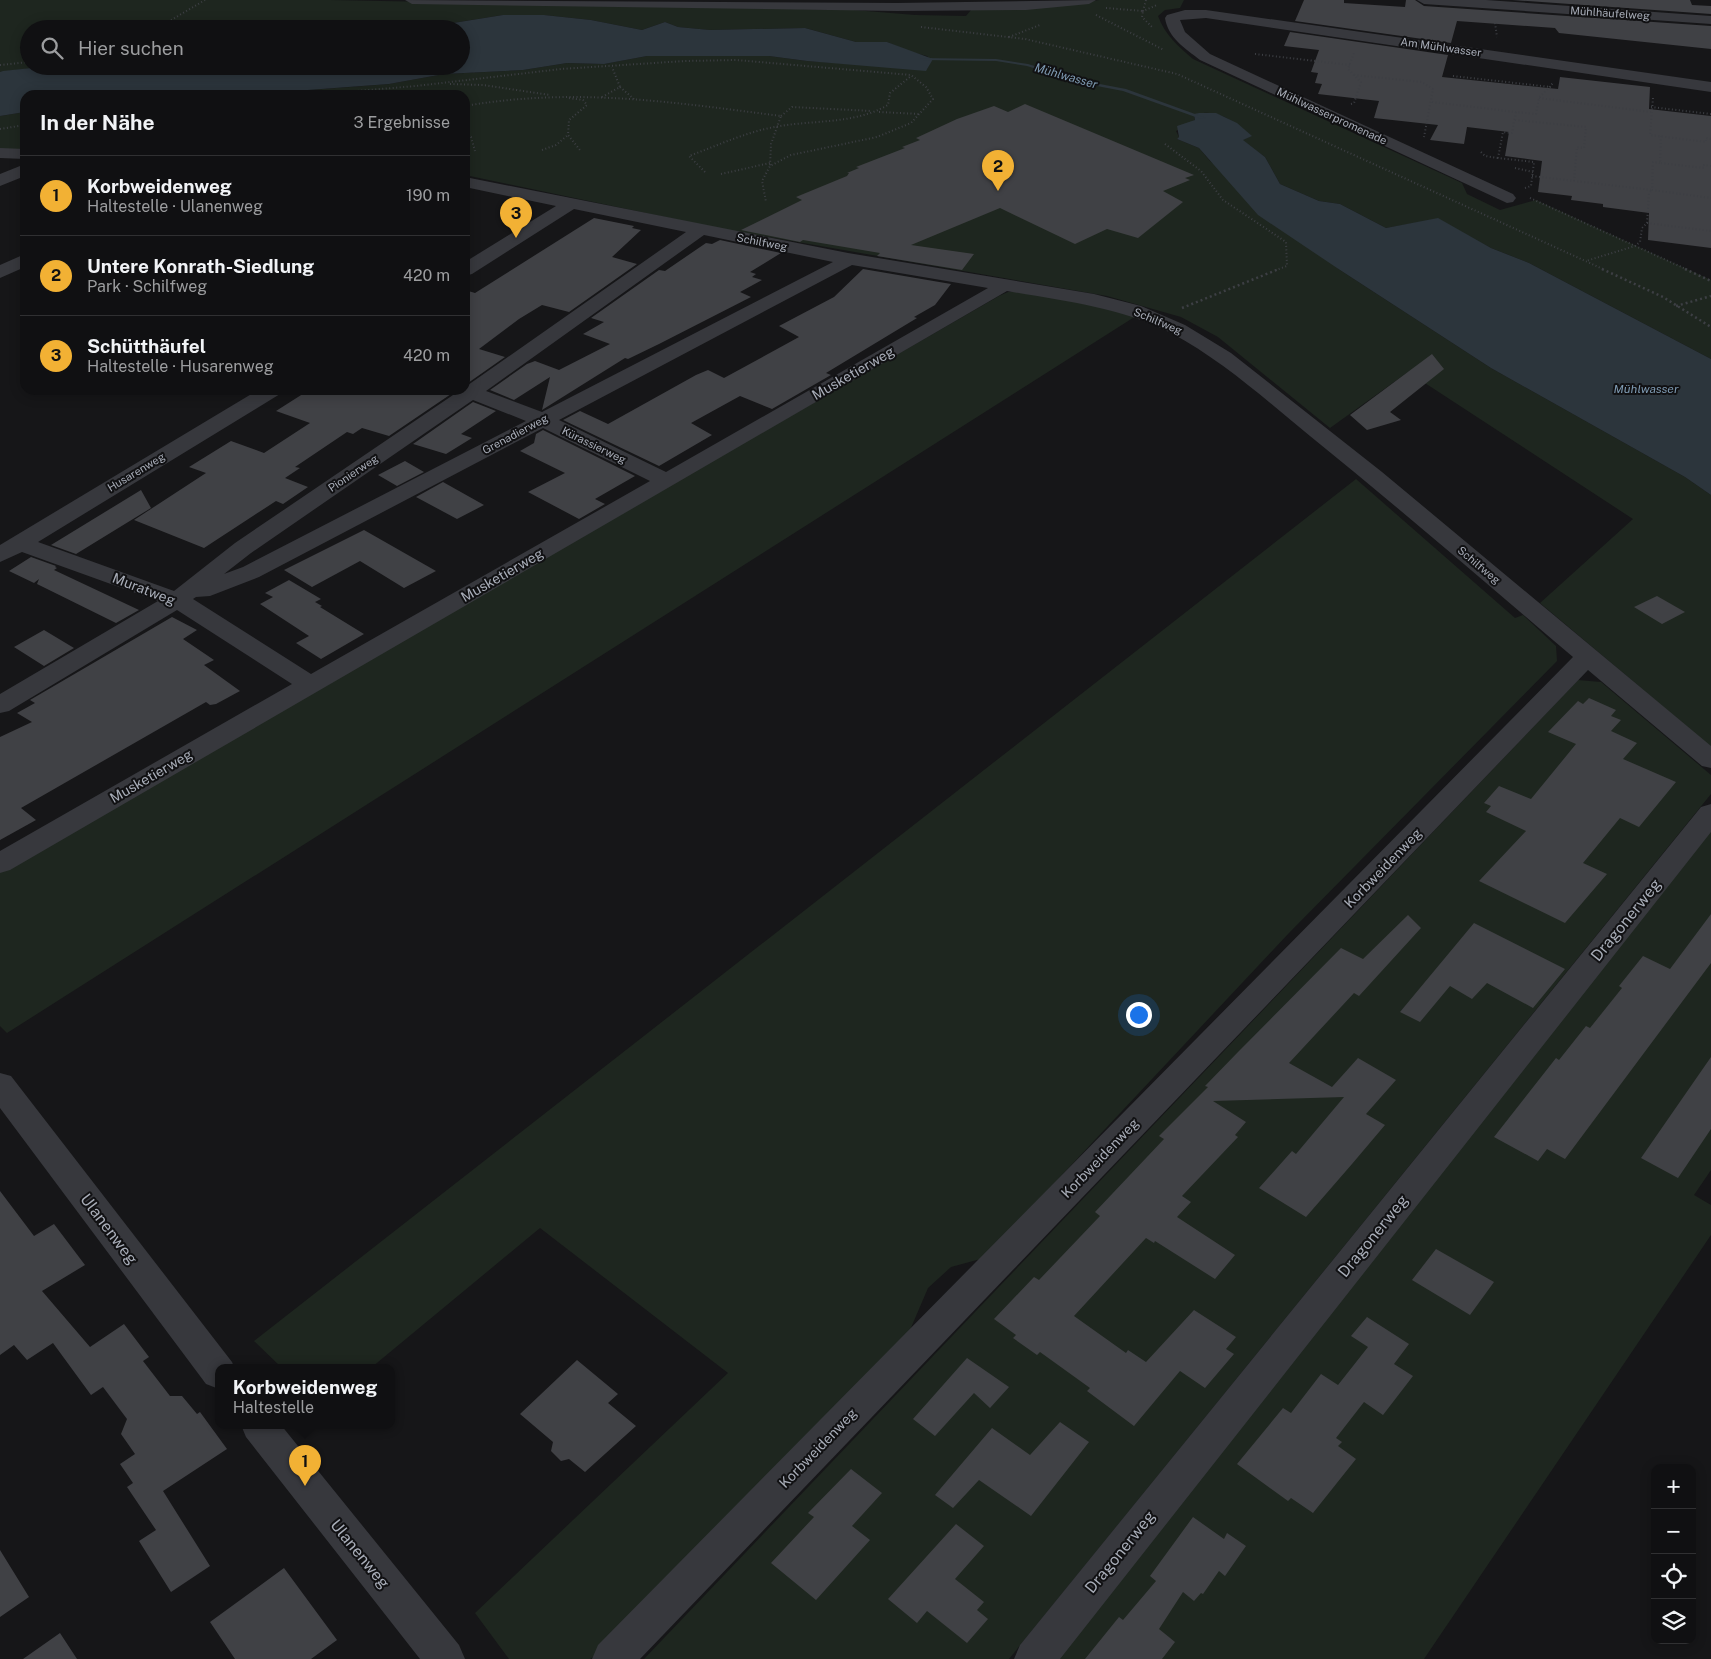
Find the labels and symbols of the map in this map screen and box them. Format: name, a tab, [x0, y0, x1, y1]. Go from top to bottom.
street label: Mühlhäufelweg	[1570, 4, 1650, 22]
street label: Am Mühlwasser	[1400, 35, 1482, 59]
water label: Mühlwasser	[1033, 60, 1100, 92]
street label: Mühlwasserpromenade	[1275, 85, 1389, 147]
pin: 2	[982, 150, 1014, 191]
pin: 3	[500, 197, 532, 238]
street label: Schilfweg	[736, 231, 789, 253]
street label: Schilfweg	[1132, 305, 1184, 337]
street label: Musketierweg	[809, 343, 897, 403]
water label: Mühlwasser	[1614, 382, 1679, 396]
street label: Grenadierweg	[480, 412, 550, 456]
street label: Kürassierweg	[560, 424, 628, 466]
street label: Husarenweg	[105, 450, 167, 494]
street label: Pionierweg	[326, 452, 380, 494]
street label: Schilfweg	[1455, 544, 1503, 586]
street label: Musketierweg	[458, 545, 546, 605]
street label: Muratweg	[110, 570, 178, 608]
street label: Musketierweg	[107, 746, 195, 806]
street label: Korbweidenweg	[1341, 825, 1425, 911]
street label: Dragonerweg	[1587, 875, 1665, 965]
your location	[1126, 1002, 1152, 1028]
street label: Korbweidenweg	[1058, 1115, 1142, 1201]
street label: Ulanenweg	[76, 1190, 142, 1268]
street label: Dragonerweg	[1334, 1191, 1412, 1281]
street label: Korbweidenweg	[776, 1405, 860, 1491]
pin: 1	[289, 1445, 321, 1486]
street label: Dragonerweg	[1081, 1507, 1159, 1597]
street label: Ulanenweg	[326, 1516, 394, 1592]

